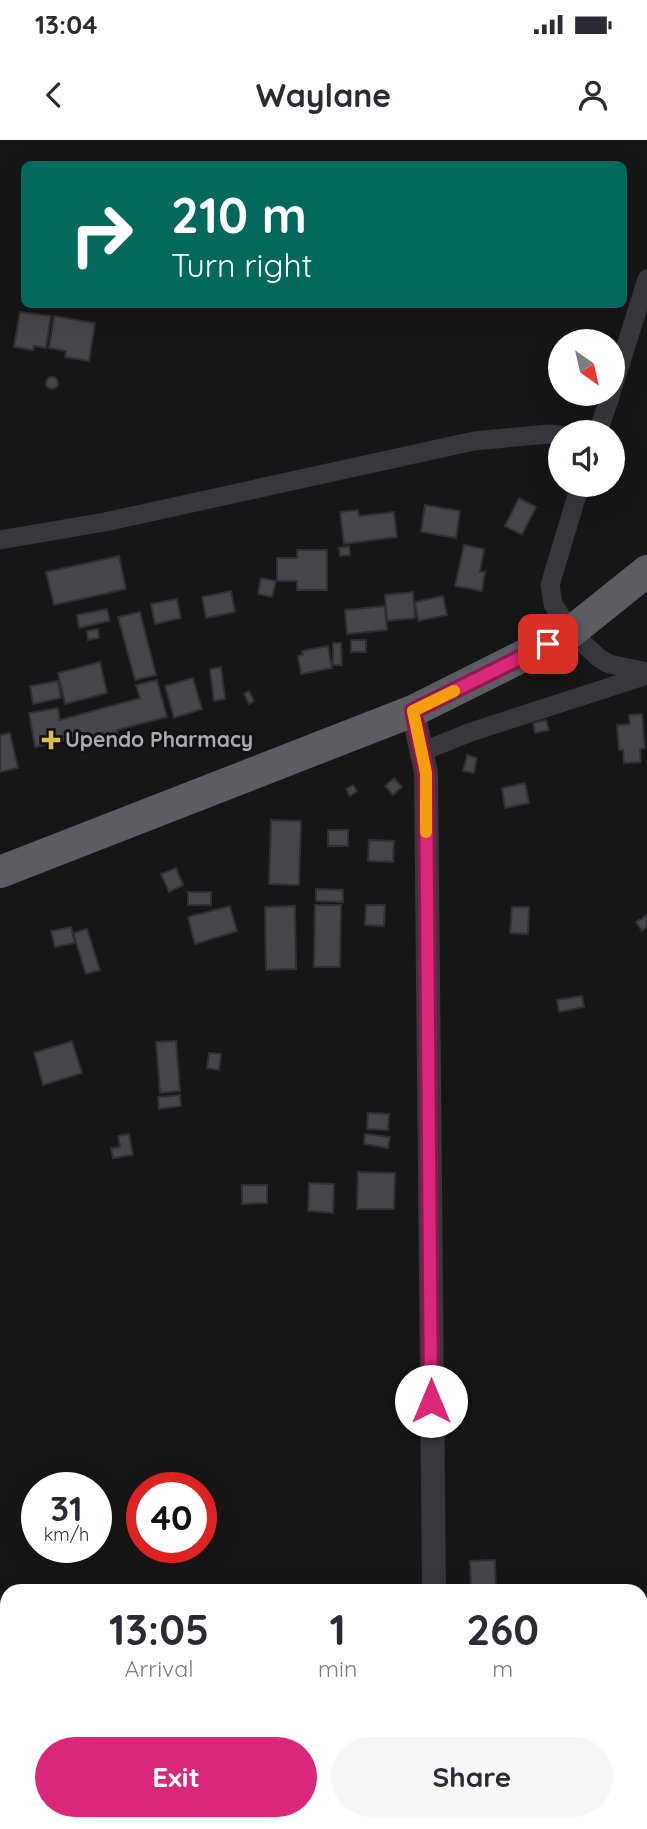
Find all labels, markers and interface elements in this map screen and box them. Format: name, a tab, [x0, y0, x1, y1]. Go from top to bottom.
text: 13:04	[35, 8, 97, 41]
text: Waylane	[256, 75, 391, 115]
icon: back	[35, 76, 73, 114]
icon: person	[574, 76, 612, 114]
text: 210 m	[171, 184, 307, 245]
icon: right	[56, 189, 147, 280]
text: Turn right	[171, 245, 312, 285]
north arrow	[548, 329, 625, 406]
map controls	[548, 329, 625, 497]
button: sound	[548, 420, 625, 497]
pin	[518, 614, 578, 674]
icon: arrive	[529, 625, 567, 663]
place label: Upendo Pharmacy	[65, 726, 253, 752]
marker: Upendo Pharmacy	[43, 732, 59, 748]
position arrow	[394, 1364, 468, 1438]
speed limit sign: 40	[126, 1472, 217, 1563]
text: 31	[50, 1486, 83, 1530]
text: km/h	[44, 1523, 89, 1546]
text: 13:05	[109, 1603, 209, 1656]
text: 1	[330, 1603, 346, 1656]
text: 260	[466, 1603, 539, 1656]
text: Arrival	[125, 1654, 193, 1683]
text: min	[318, 1654, 357, 1683]
text: m	[492, 1654, 513, 1683]
button: Exit	[35, 1737, 317, 1817]
button: Share	[331, 1737, 613, 1817]

